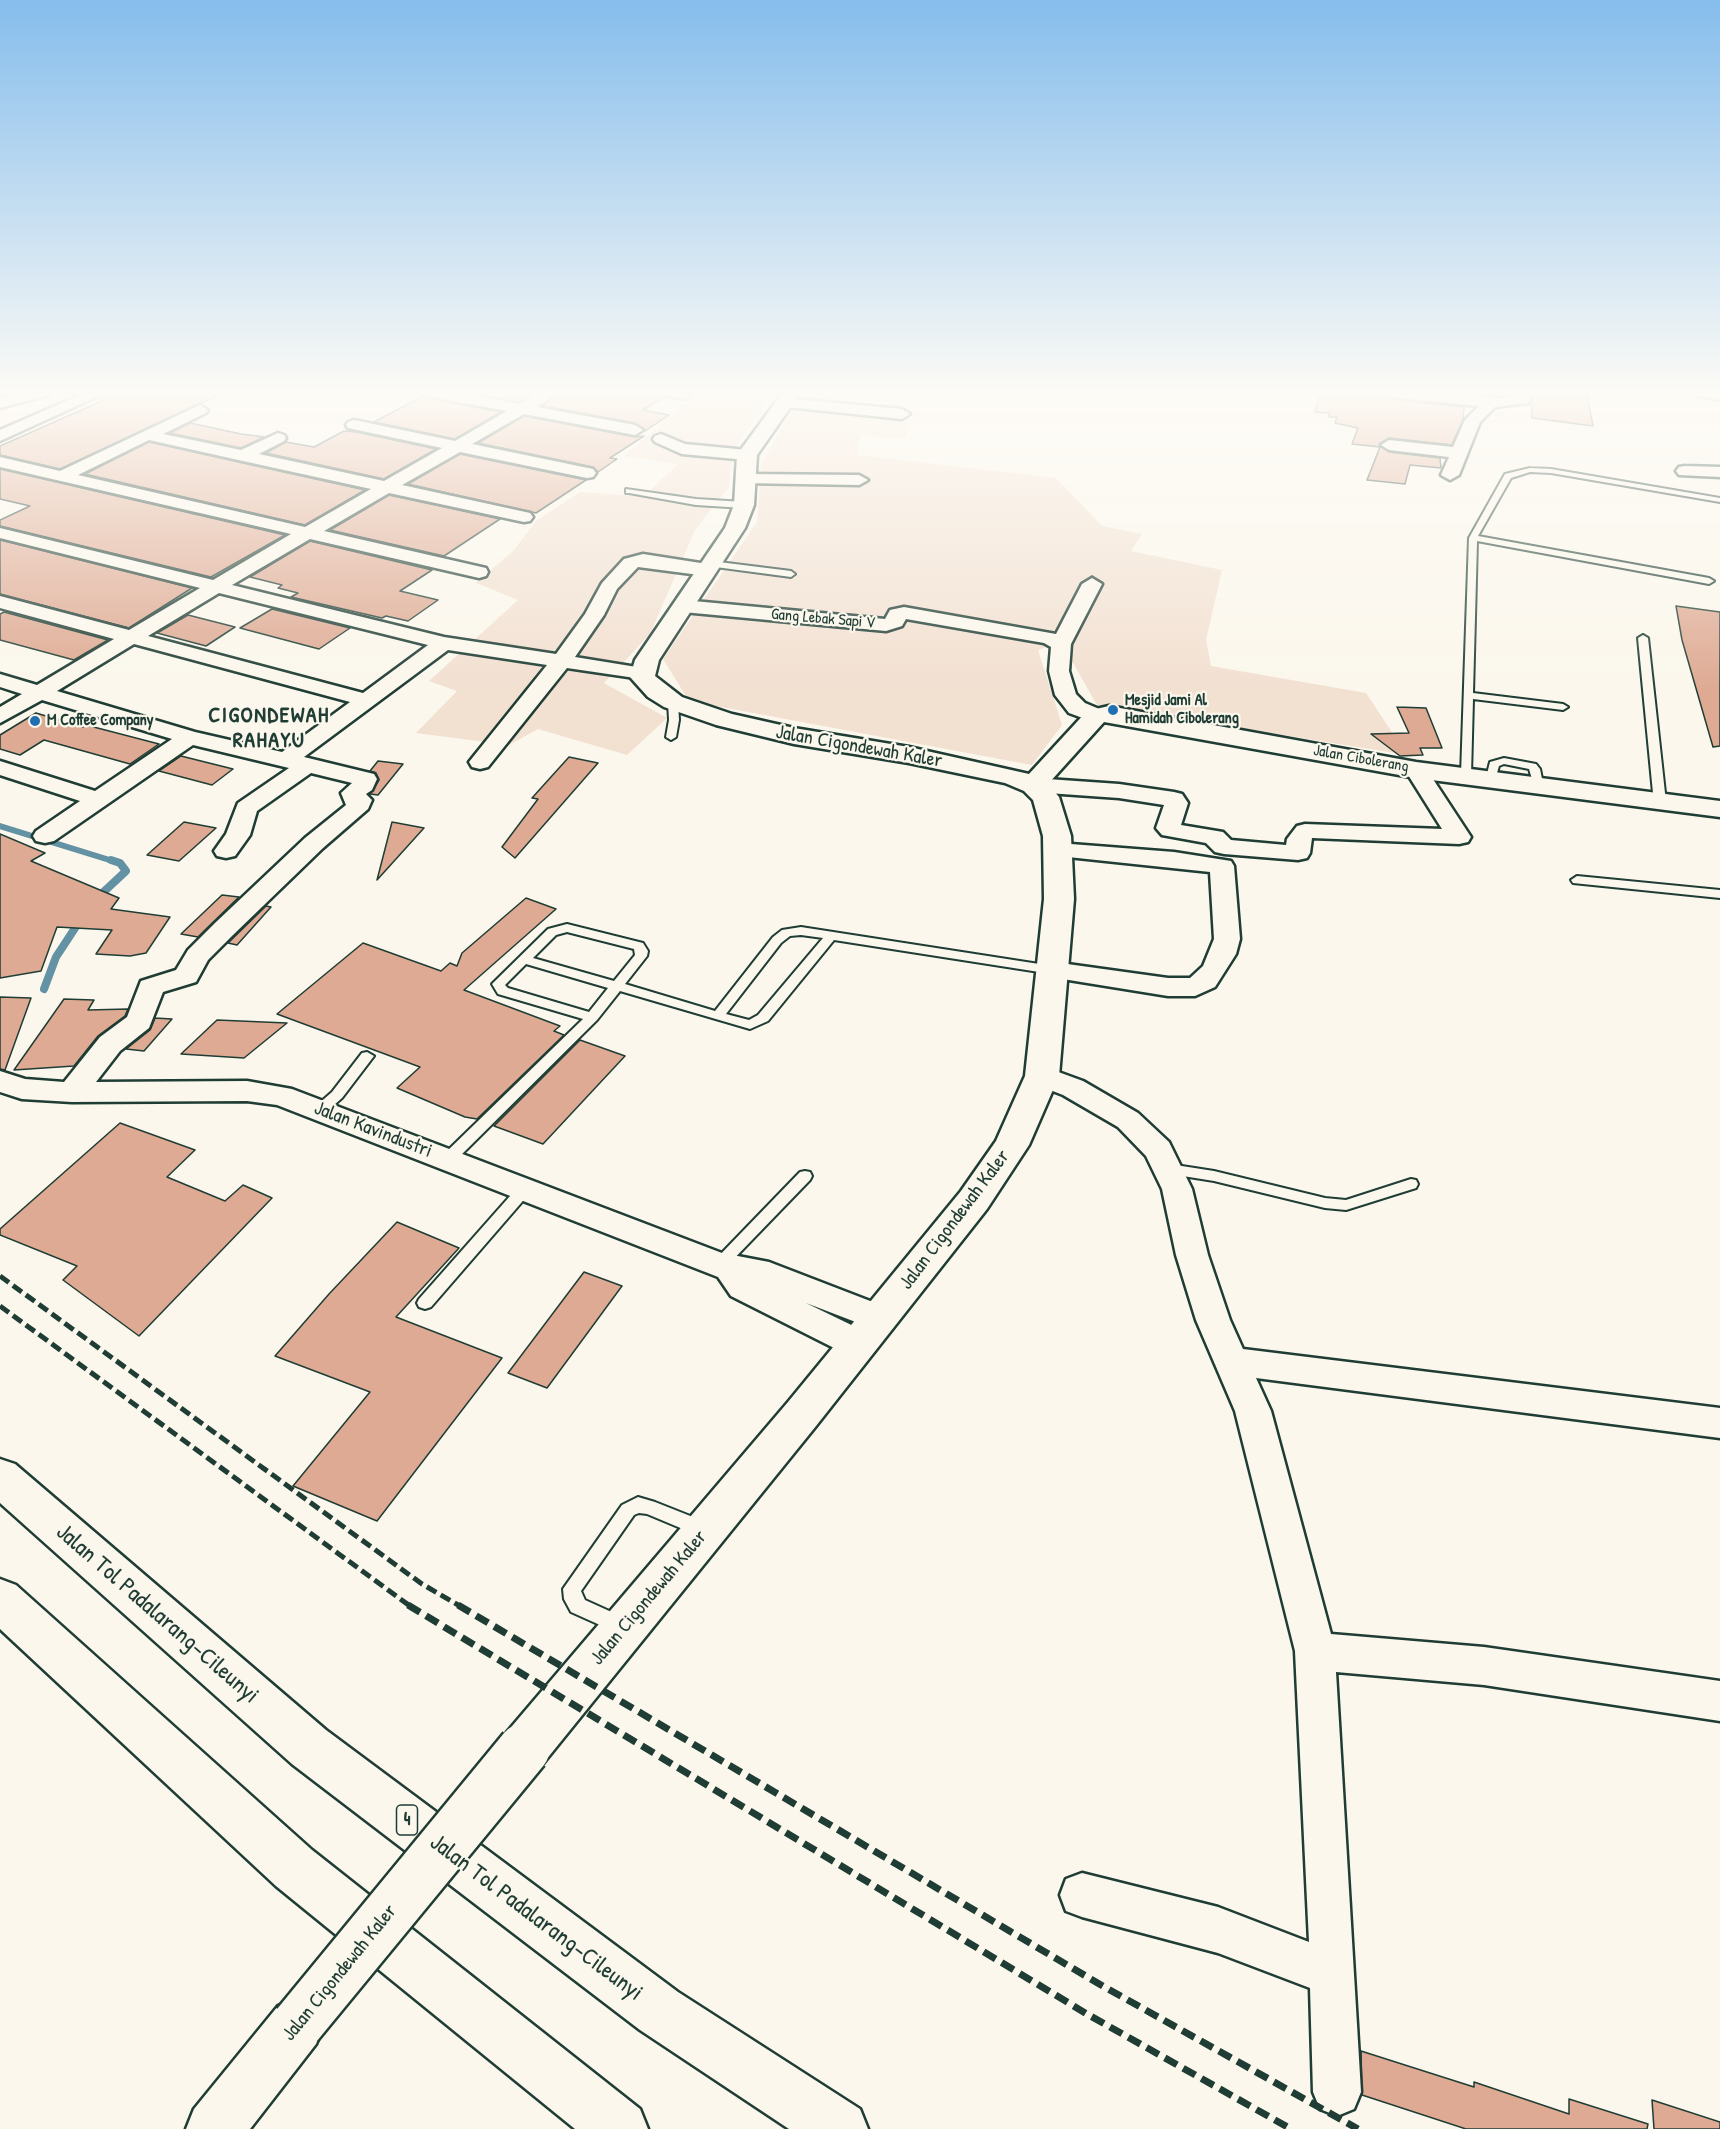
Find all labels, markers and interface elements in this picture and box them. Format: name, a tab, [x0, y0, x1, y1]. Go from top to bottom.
street label: Gang Lebak Sapi V	[770, 605, 876, 633]
place label: Mesjid Jami Al Hamidah Cibolerang	[1125, 691, 1239, 729]
district label: CIGONDEWAH RAHAYU	[208, 703, 330, 754]
marker: Mesjid Jami Al Hamidah Cibolerang	[1106, 703, 1120, 717]
place label: M Coffee Company	[47, 711, 153, 731]
marker: M Coffee Company	[28, 714, 42, 728]
street label: Jalan Cigondewah Kaler	[774, 721, 944, 773]
street label: Jalan Cibolerang	[1312, 741, 1410, 777]
street label: Jalan Kavindustri	[311, 1097, 435, 1163]
street label: Jalan Cigondewah Kaler	[895, 1145, 1015, 1295]
street label: Jalan Tol Padalarang–Cileunyi	[50, 1518, 264, 1710]
street label: Jalan Cigondewah Kaler	[586, 1526, 712, 1670]
road number: 4	[396, 1805, 418, 1835]
street label: Jalan Tol Padalarang–Cileunyi	[424, 1828, 648, 2008]
street label: Jalan Cigondewah Kaler	[278, 1900, 402, 2046]

